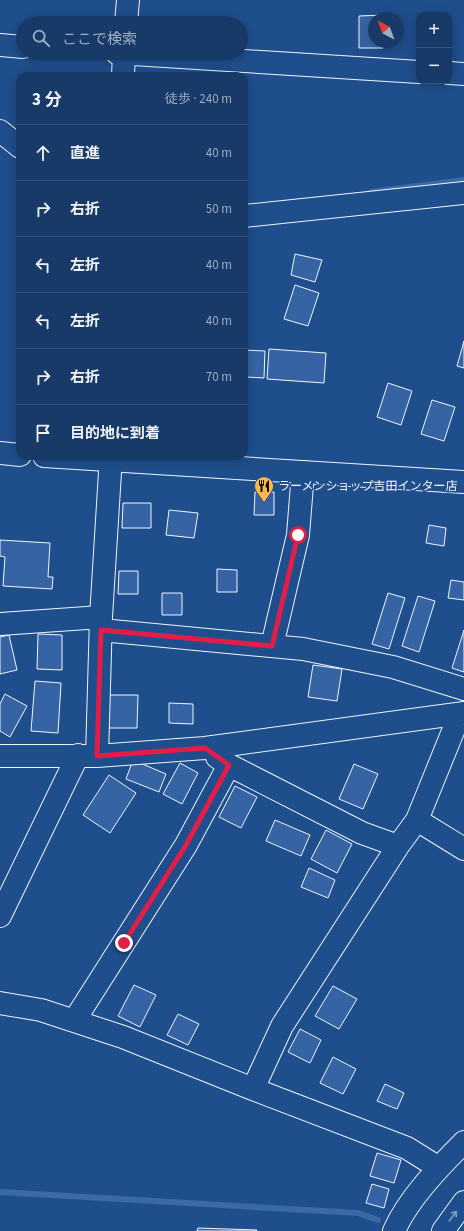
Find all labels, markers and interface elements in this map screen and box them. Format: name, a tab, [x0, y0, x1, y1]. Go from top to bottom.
north arrow	[368, 12, 404, 48]
map controls	[416, 12, 452, 84]
button: +	[416, 12, 452, 48]
search box	[16, 16, 248, 60]
icon: search	[30, 27, 52, 49]
text: ここで検索	[62, 29, 137, 50]
button: −	[416, 48, 452, 84]
text: 3 分	[32, 88, 61, 112]
text: 徒歩 · 240 m	[165, 90, 232, 108]
icon: ahead	[32, 142, 54, 164]
text: 直進	[70, 143, 100, 164]
text: 40 m	[206, 144, 232, 162]
icon: right	[32, 198, 54, 220]
text: 右折	[70, 199, 100, 220]
text: 50 m	[206, 200, 232, 218]
icon: left	[32, 254, 54, 276]
text: 左折	[70, 255, 100, 276]
text: 40 m	[206, 256, 232, 274]
icon: left	[32, 310, 54, 332]
text: 左折	[70, 311, 100, 332]
text: 40 m	[206, 312, 232, 330]
icon: right	[32, 366, 54, 388]
text: 右折	[70, 367, 100, 388]
text: 70 m	[206, 368, 232, 386]
icon: arrive	[32, 422, 54, 444]
text: 目的地に到着	[70, 423, 160, 444]
restaurant icon: ラーメンショップ吉田インター店	[253, 475, 275, 503]
place label: ラーメンショップ吉田インター店	[278, 478, 458, 495]
route start	[289, 526, 307, 544]
route end	[115, 934, 133, 952]
one-way arrow	[449, 1211, 457, 1222]

